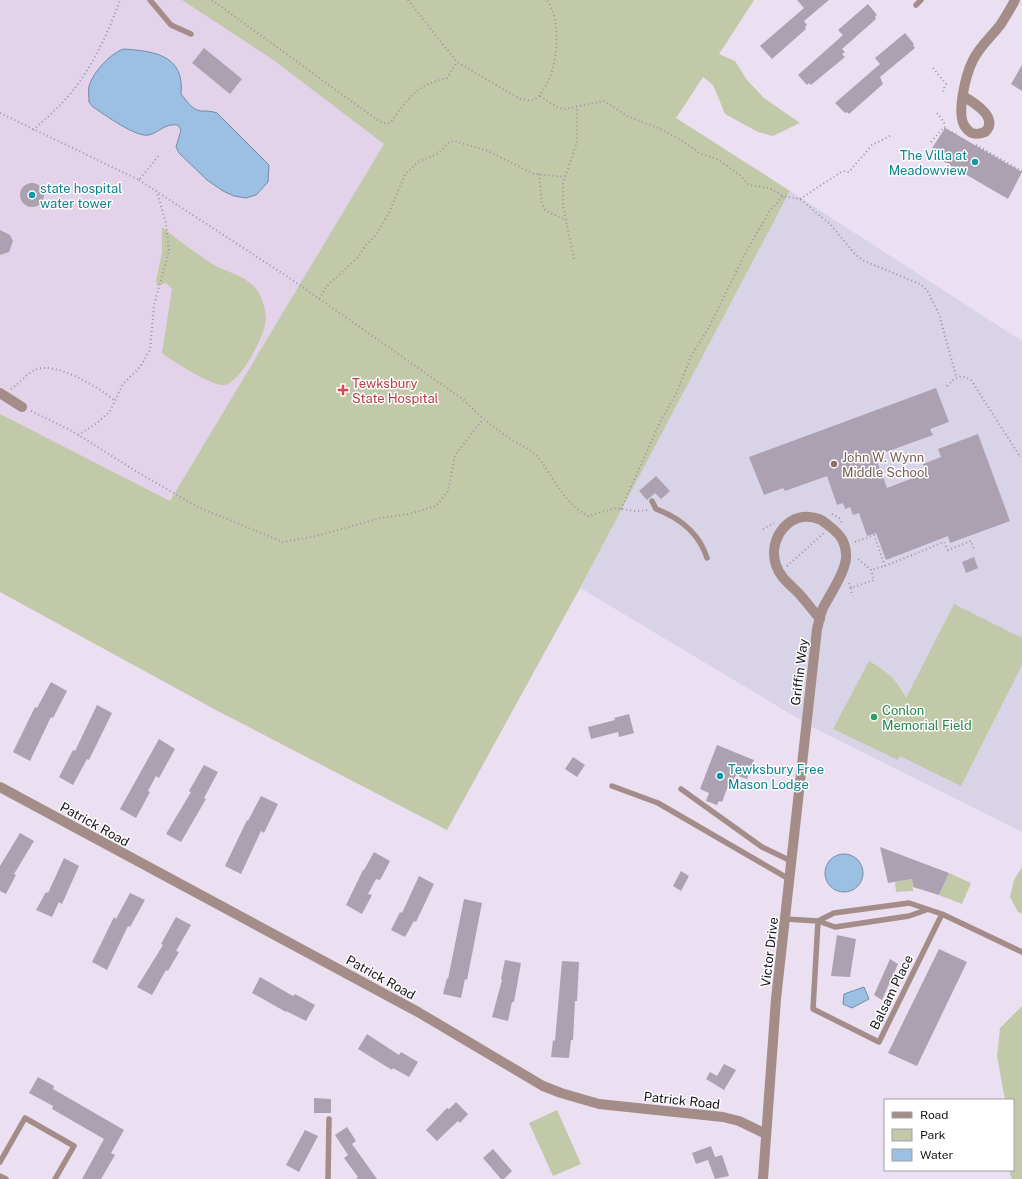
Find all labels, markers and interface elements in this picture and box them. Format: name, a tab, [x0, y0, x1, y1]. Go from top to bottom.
place label: The Villa at Meadowview	[889, 148, 967, 178]
marker: The Villa at Meadowview	[970, 157, 980, 167]
place label: state hospital water tower	[40, 181, 122, 211]
marker: state hospital water tower	[27, 190, 37, 200]
place label: Tewksbury State Hospital	[352, 376, 439, 406]
marker: Tewksbury State Hospital	[337, 384, 349, 396]
place label: John W. Wynn Middle School	[842, 450, 928, 480]
marker: John W. Wynn Middle School	[829, 459, 839, 469]
street label: Griffin Way	[788, 638, 811, 706]
place label: Conlon Memorial Field	[882, 703, 972, 733]
marker: Conlon Memorial Field	[869, 712, 879, 722]
place label: Tewksbury Free Mason Lodge	[728, 762, 824, 792]
marker: Tewksbury Free Mason Lodge	[715, 771, 725, 781]
street label: Patrick Road	[58, 799, 132, 850]
street label: Victor Drive	[758, 916, 781, 988]
street label: Patrick Road	[344, 952, 418, 1003]
street label: Balsam Place	[867, 952, 916, 1032]
street label: Patrick Road	[643, 1089, 721, 1112]
legend	[884, 1099, 1014, 1171]
text: Road	[920, 1108, 948, 1122]
text: Park	[920, 1128, 946, 1142]
text: Water	[920, 1148, 954, 1162]

